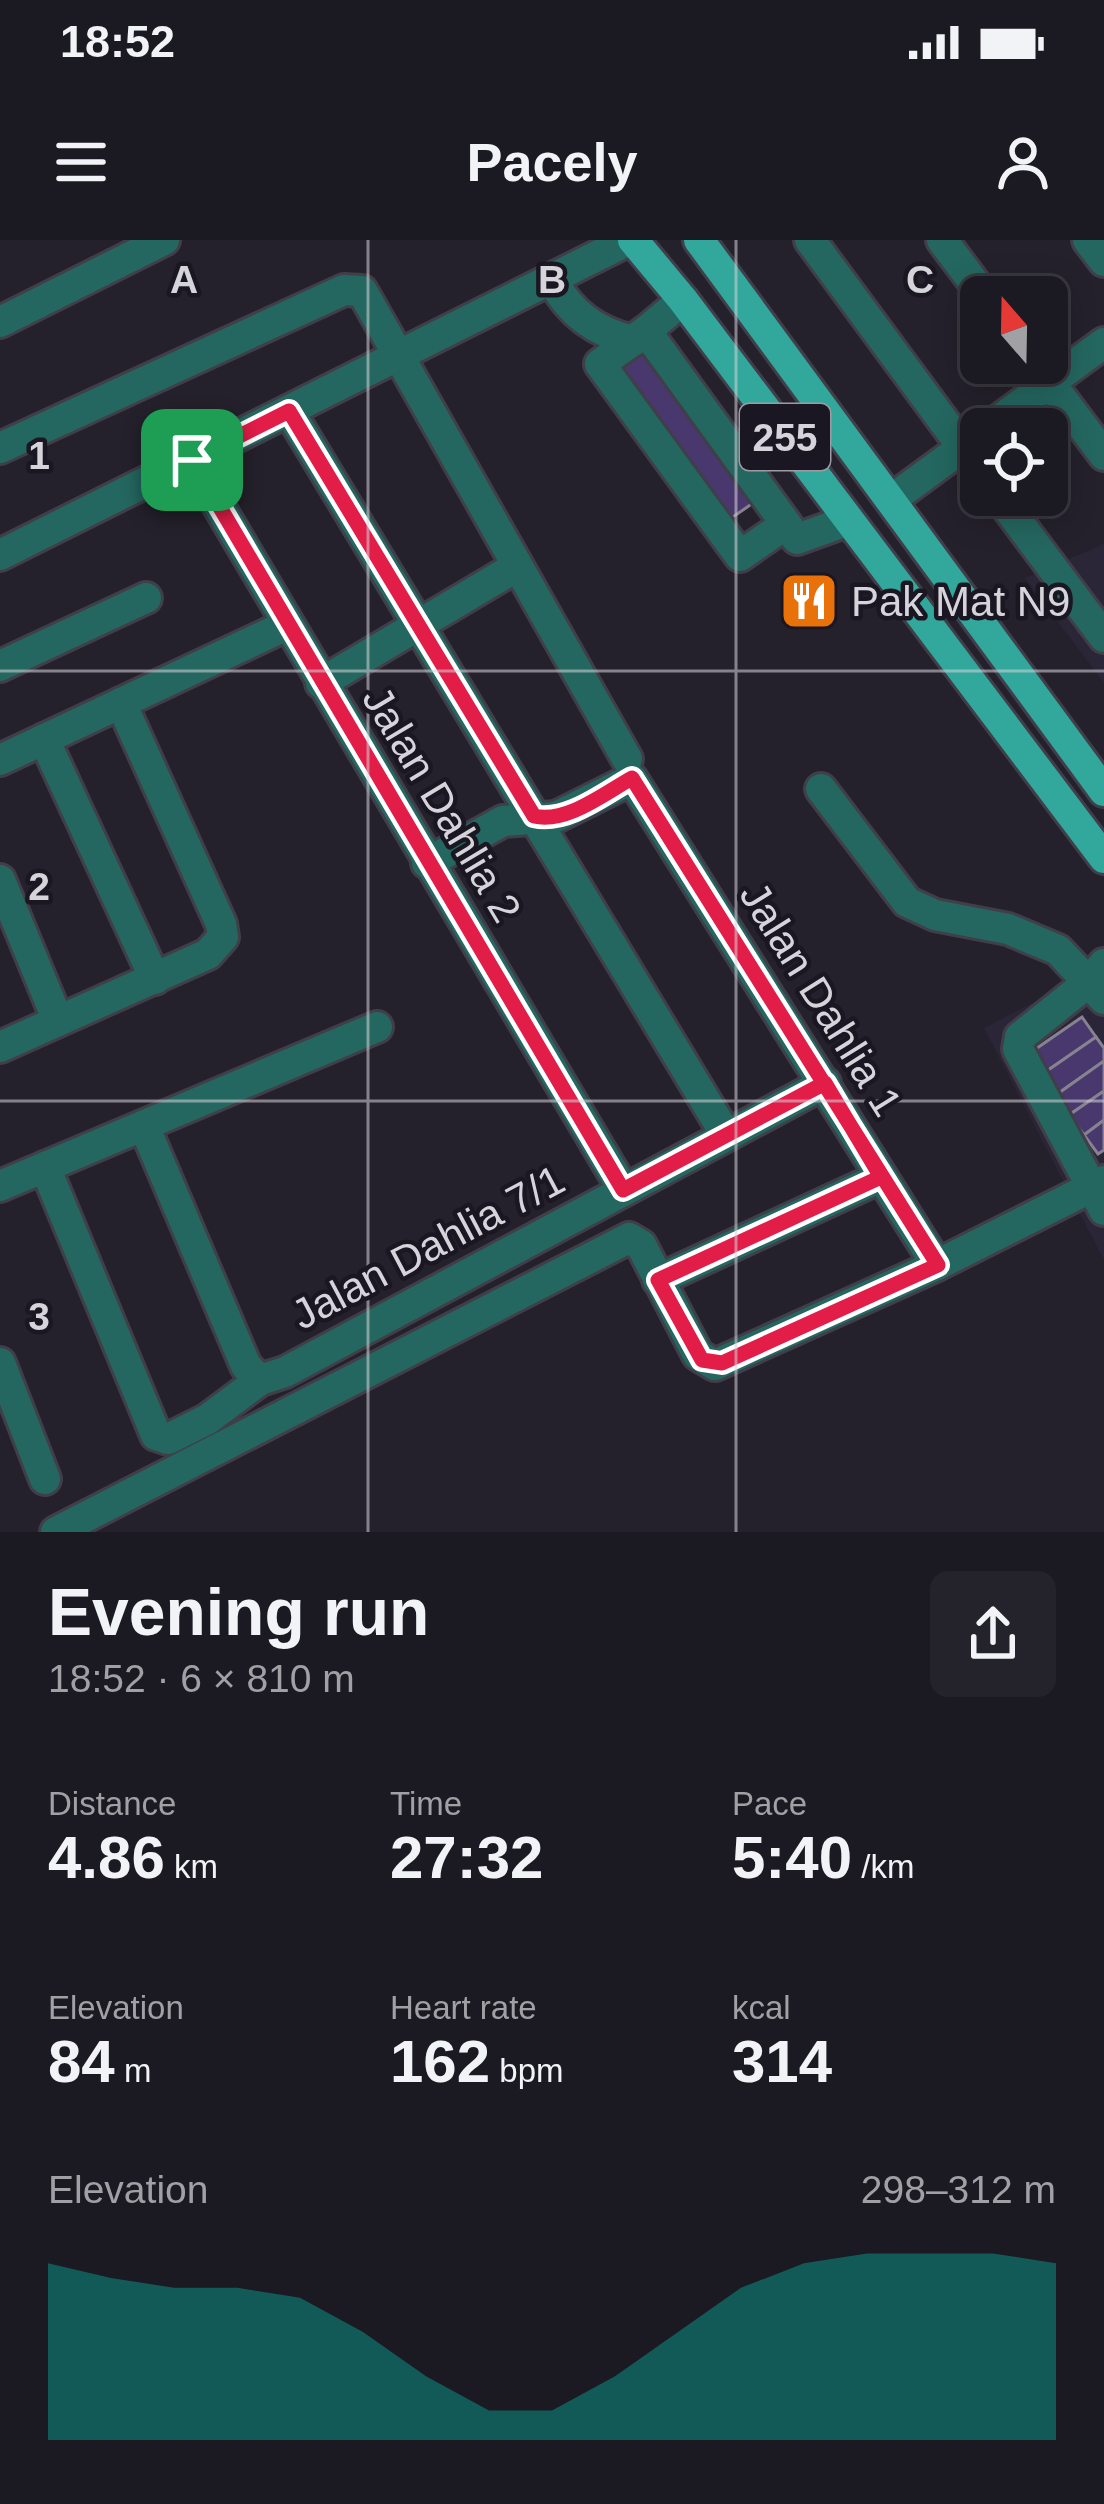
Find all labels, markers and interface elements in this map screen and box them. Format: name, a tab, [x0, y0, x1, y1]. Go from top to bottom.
text: 18:52	[60, 16, 175, 67]
icon: menu	[48, 129, 114, 195]
icon: person	[990, 129, 1056, 195]
text: Pacely	[466, 132, 638, 192]
text: A	[170, 258, 198, 301]
text: B	[538, 258, 566, 301]
text: C	[906, 258, 934, 301]
north arrow	[960, 276, 1068, 384]
map controls	[960, 276, 1068, 516]
road number: 255	[740, 404, 830, 470]
button: locate	[960, 408, 1068, 516]
pin	[141, 409, 243, 511]
icon: arrive	[159, 427, 225, 493]
text: 1	[28, 434, 50, 477]
restaurant icon: Pak Mat N9	[778, 570, 840, 632]
place label: Pak Mat N9	[851, 578, 1070, 625]
street label: Jalan Dahlia 2	[353, 678, 531, 930]
text: 2	[28, 865, 50, 908]
street label: Jalan Dahlia 1	[731, 874, 911, 1124]
street label: Jalan Dahlia 7/1	[284, 1156, 572, 1338]
text: 3	[28, 1295, 50, 1338]
button: share	[930, 1571, 1056, 1697]
text: Evening run	[48, 1575, 429, 1649]
text: 18:52 · 6 × 810 m	[48, 1657, 355, 1700]
text: Distance	[48, 1785, 176, 1822]
text: Time	[390, 1785, 462, 1822]
text: Pace	[732, 1785, 807, 1822]
text: 4.86	[48, 1824, 165, 1891]
text: 27:32	[390, 1824, 543, 1891]
text: 5:40	[732, 1824, 852, 1891]
text: km	[165, 1848, 218, 1885]
text: /km	[852, 1848, 914, 1885]
text: Elevation	[48, 1989, 184, 2026]
text: Heart rate	[390, 1989, 537, 2026]
text: kcal	[732, 1989, 791, 2026]
text: 84	[48, 2028, 115, 2095]
text: 162	[390, 2028, 490, 2095]
text: 314	[732, 2028, 832, 2095]
text: m	[115, 2052, 151, 2089]
text: bpm	[490, 2052, 563, 2089]
text: Elevation	[48, 2168, 208, 2211]
text: 298–312 m	[861, 2168, 1056, 2211]

